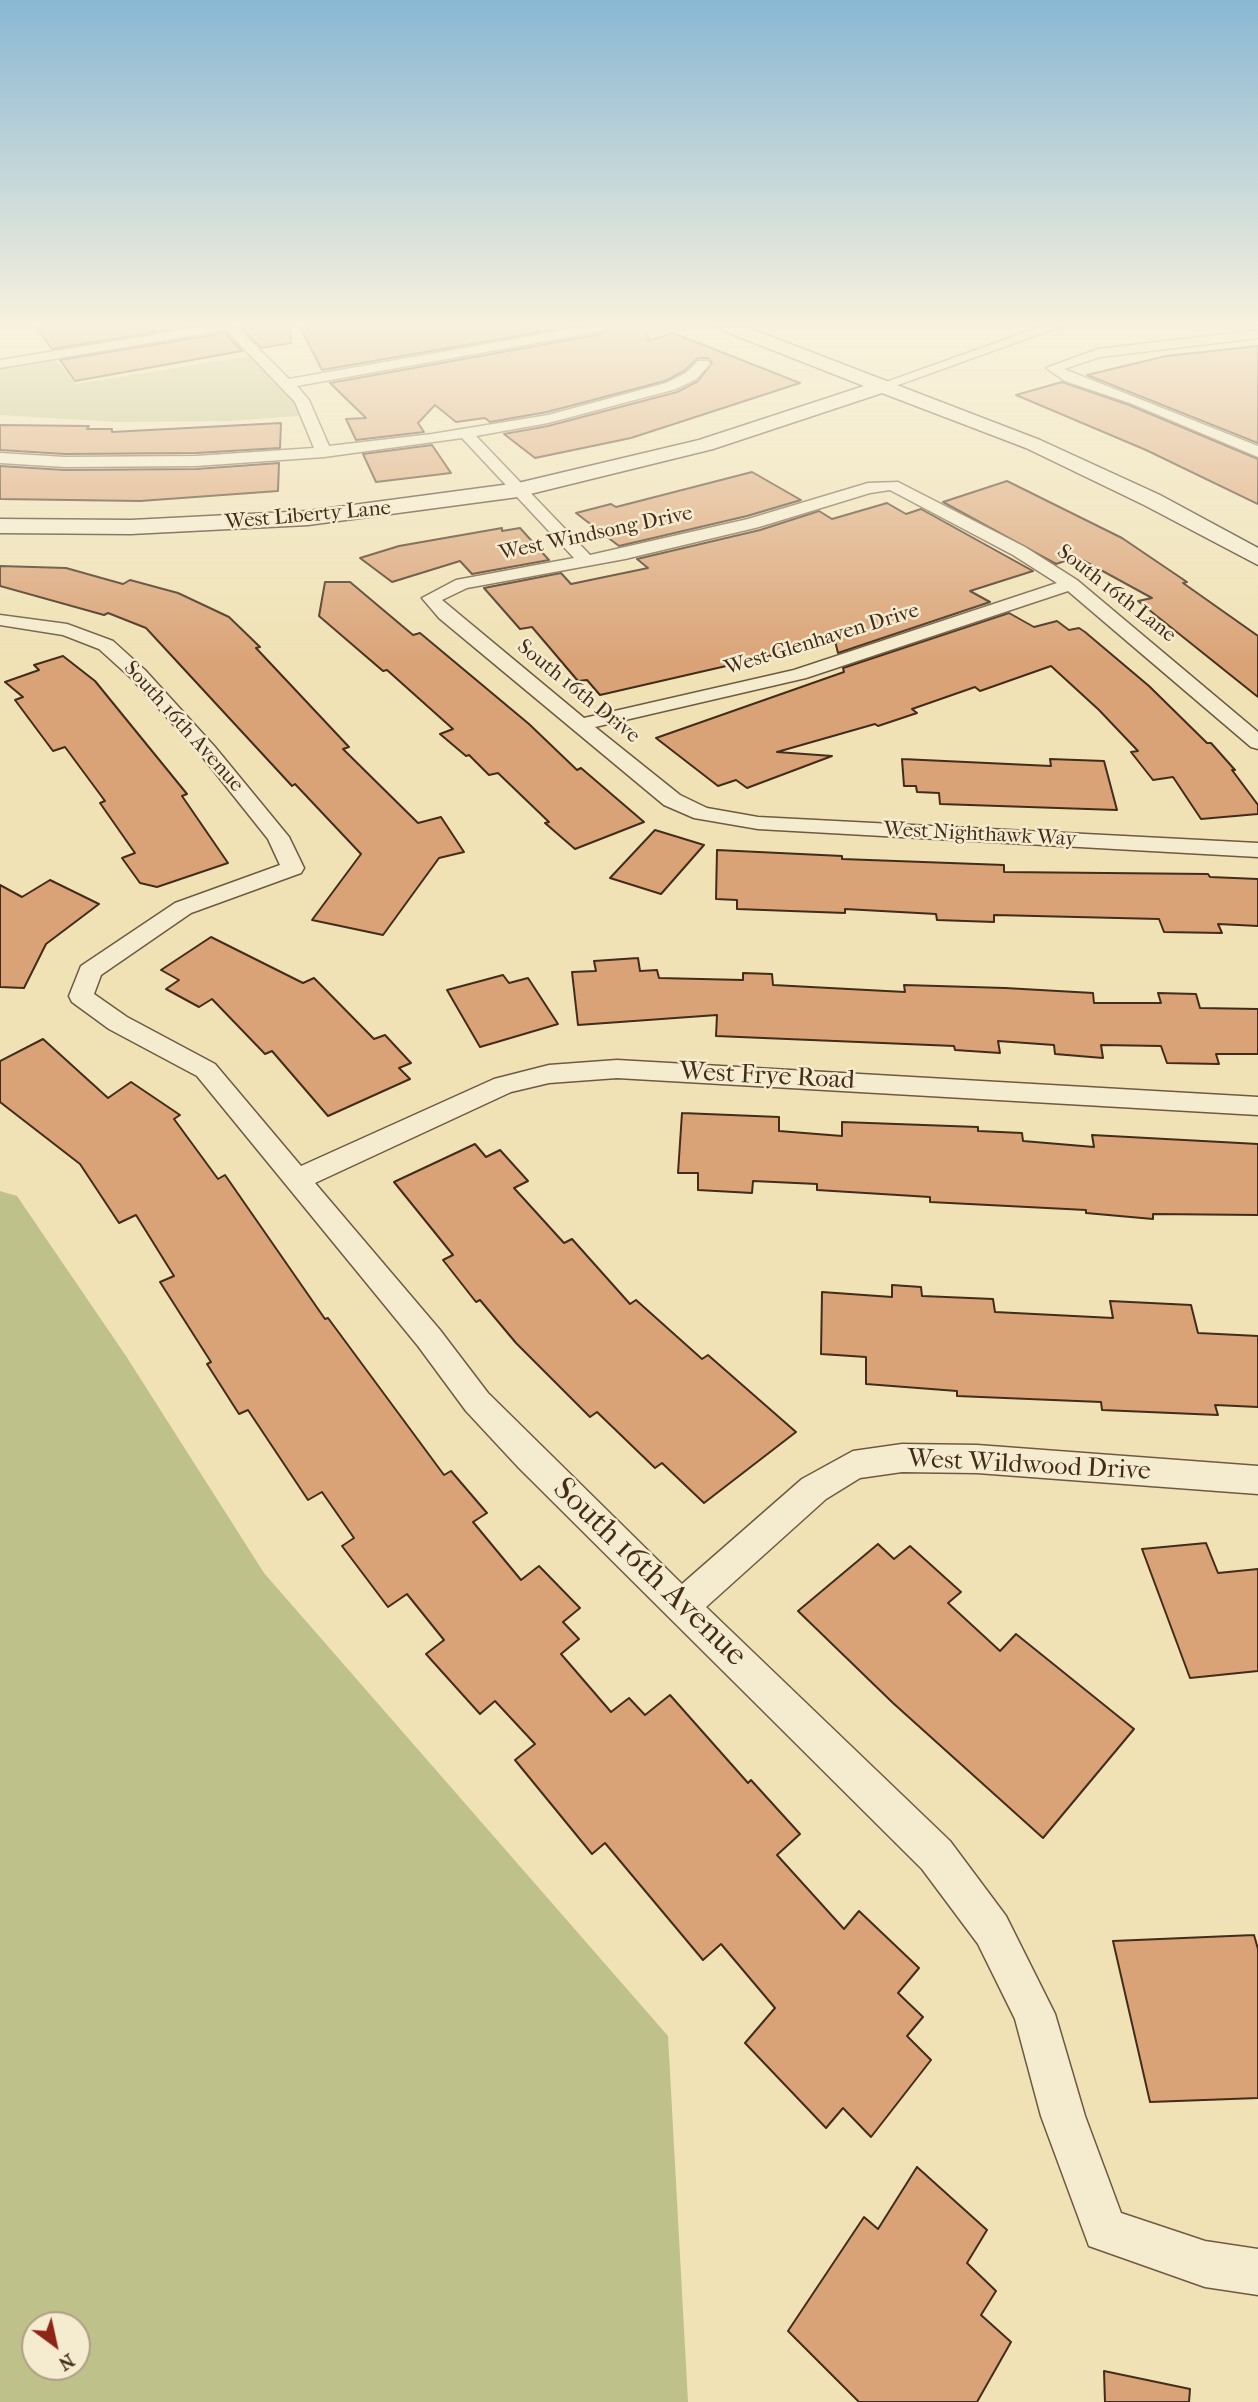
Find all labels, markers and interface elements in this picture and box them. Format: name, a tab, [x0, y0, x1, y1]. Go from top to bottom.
street label: West Liberty Lane	[224, 496, 392, 536]
street label: West Windsong Drive	[497, 501, 695, 567]
street label: South 16th Lane	[1051, 540, 1181, 648]
street label: West Glenhaven Drive	[722, 598, 922, 682]
street label: South 16th Drive	[511, 635, 645, 749]
street label: South 16th Avenue	[118, 656, 248, 798]
street label: West Nighthawk Way	[883, 817, 1077, 853]
street label: West Frye Road	[678, 1057, 856, 1097]
street label: West Wildwood Drive	[907, 1444, 1151, 1488]
street label: South 16th Avenue	[544, 1471, 754, 1675]
north arrow	[21, 2311, 91, 2381]
text: N	[54, 2349, 78, 2375]

